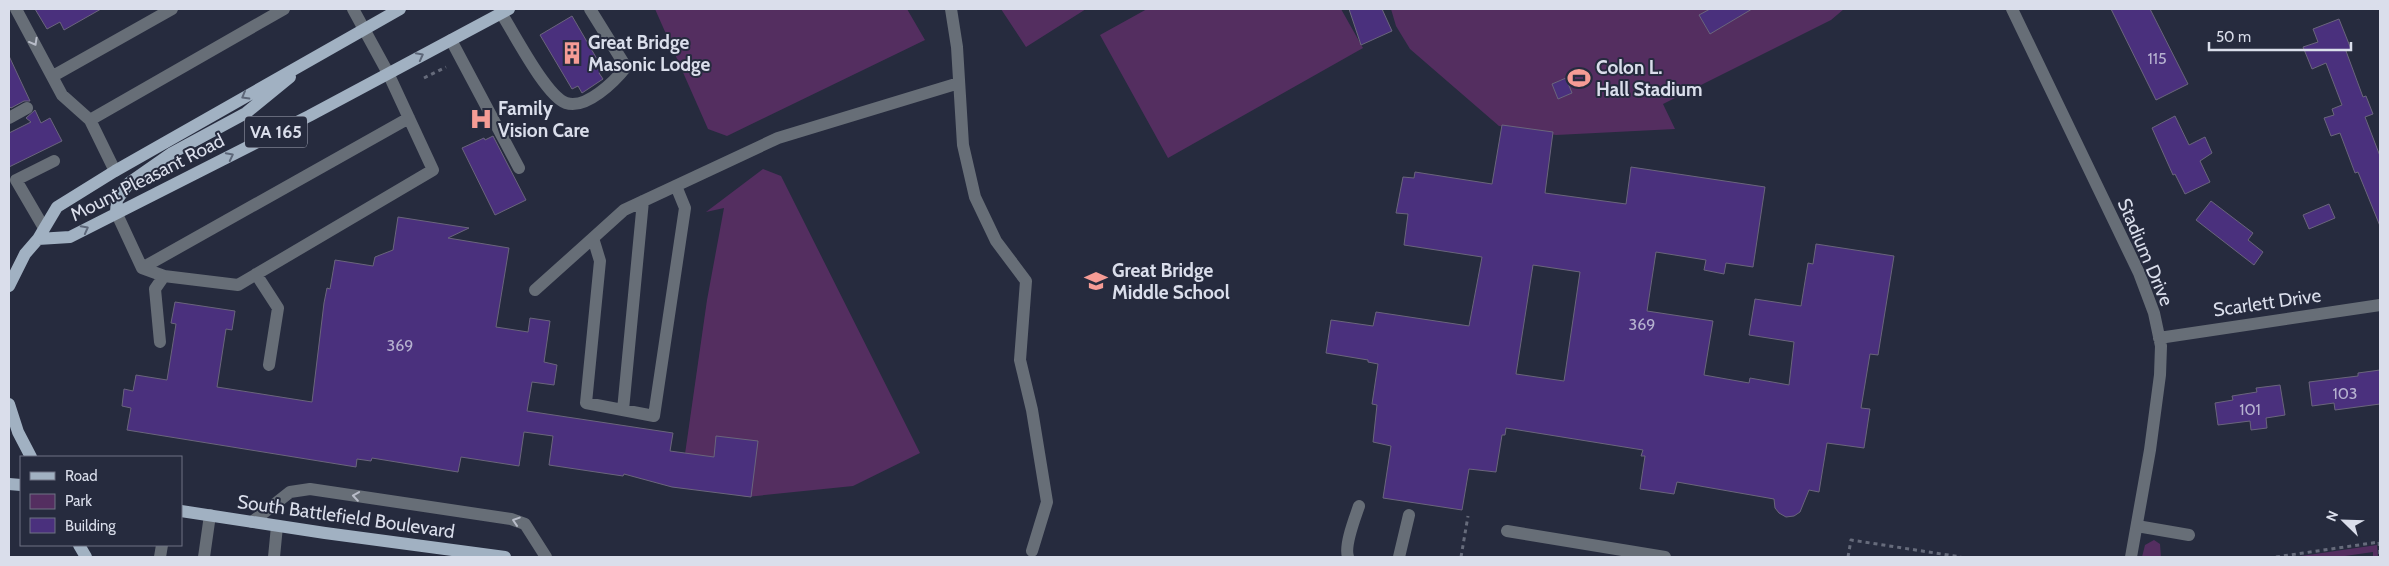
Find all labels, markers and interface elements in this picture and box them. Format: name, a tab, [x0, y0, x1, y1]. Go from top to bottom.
scale bar	[2209, 20, 2352, 52]
text: 50 m	[2216, 28, 2251, 46]
place label: Great Bridge Masonic Lodge	[588, 31, 711, 76]
one-way arrow	[28, 37, 38, 46]
building icon: Great Bridge Masonic Lodge	[559, 40, 585, 66]
house number: 115	[2147, 49, 2167, 68]
one-way arrow	[415, 52, 424, 62]
place label: Colon L. Hall Stadium	[1596, 56, 1703, 101]
sports icon: Colon L. Hall Stadium	[1566, 65, 1592, 91]
one-way arrow	[242, 90, 251, 100]
place label: Family Vision Care	[498, 97, 590, 142]
hospital icon: Family Vision Care	[468, 106, 494, 132]
road number: VA 165	[245, 116, 307, 148]
street label: Mount Pleasant Road	[66, 129, 228, 226]
one-way arrow	[225, 152, 234, 162]
street label: Stadium Drive	[2113, 195, 2179, 310]
one-way arrow	[80, 225, 89, 235]
place label: Great Bridge Middle School	[1112, 259, 1230, 304]
school or university icon: Great Bridge Middle School	[1083, 268, 1109, 294]
street label: Scarlett Drive	[2212, 284, 2323, 321]
house number: 369	[1629, 315, 1655, 334]
house number: 369	[387, 336, 413, 355]
house number: 103	[2332, 384, 2358, 403]
house number: 101	[2239, 400, 2261, 419]
legend	[20, 456, 182, 546]
text: Road	[65, 467, 98, 485]
street label: South Battlefield Boulevard	[236, 490, 456, 543]
one-way arrow	[352, 491, 360, 501]
text: Park	[65, 492, 92, 510]
north arrow	[2319, 496, 2369, 546]
text: N	[2322, 508, 2342, 524]
text: Building	[65, 517, 116, 535]
one-way arrow	[513, 517, 521, 527]

